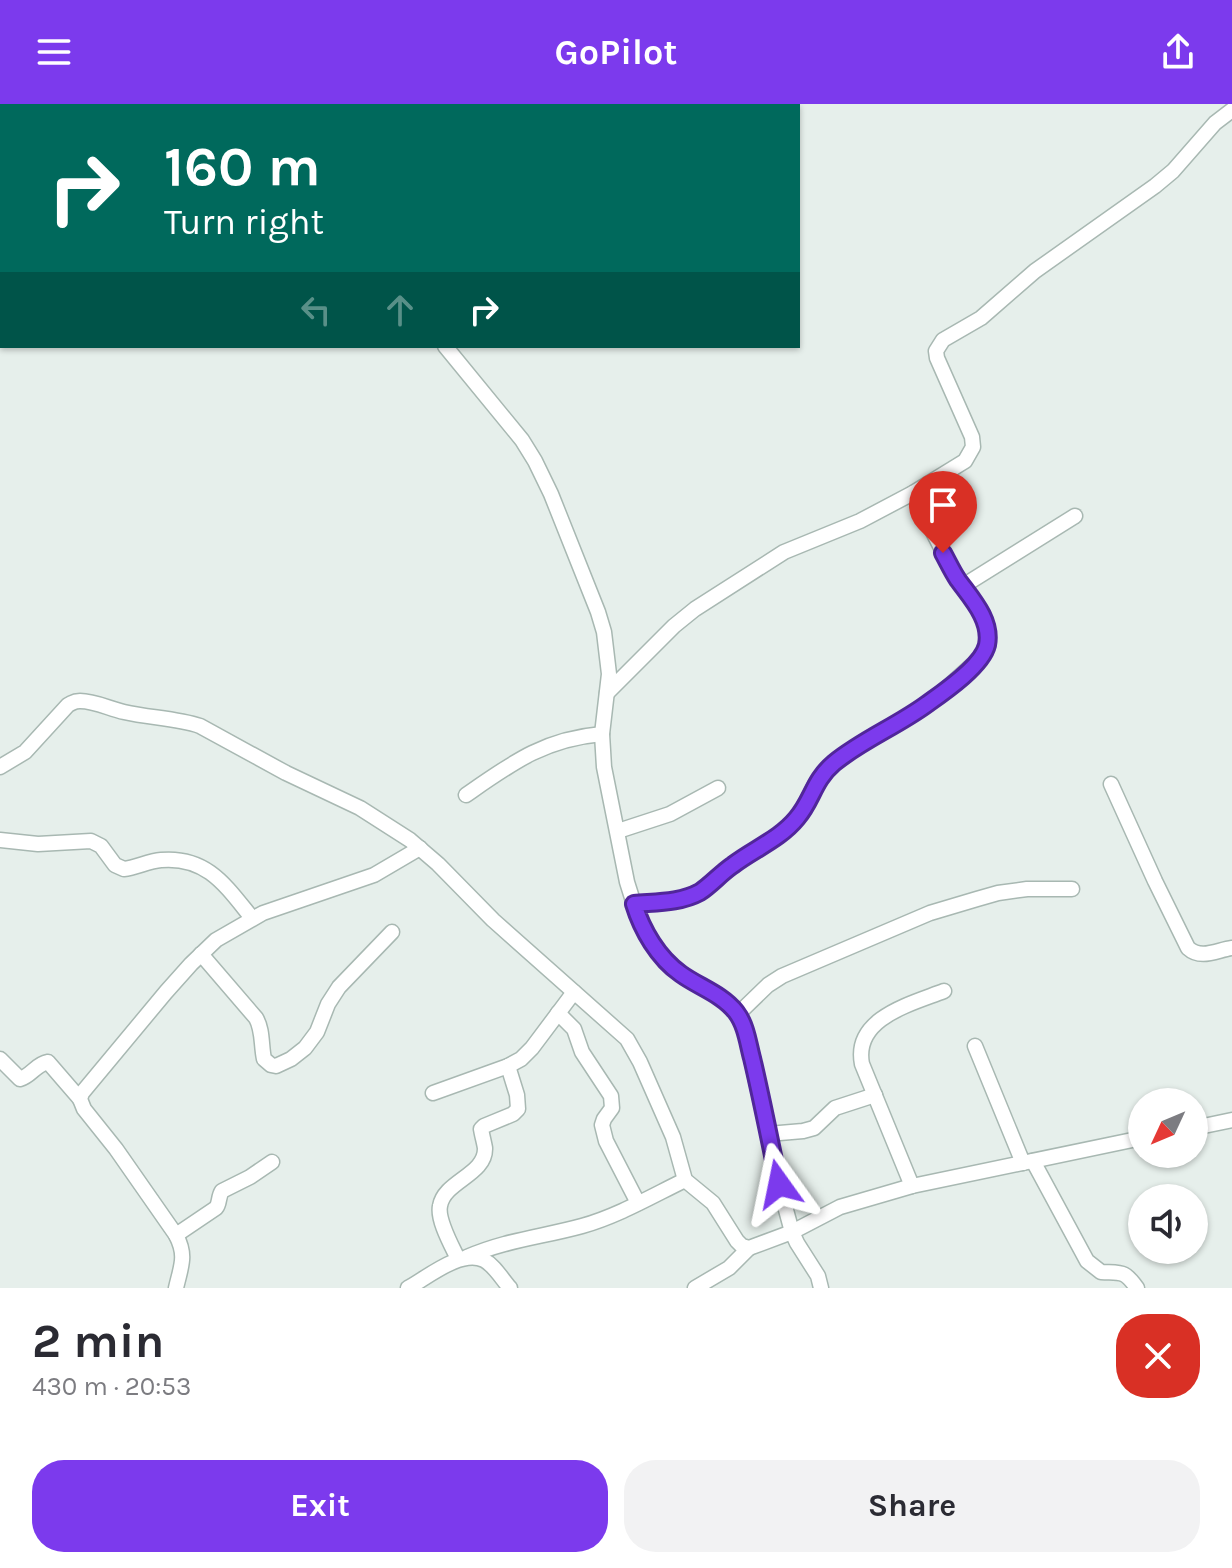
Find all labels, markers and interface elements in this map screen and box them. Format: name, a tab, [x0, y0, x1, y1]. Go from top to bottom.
icon: menu	[32, 30, 76, 74]
icon: share	[1156, 30, 1200, 74]
text: GoPilot	[555, 31, 678, 73]
text: 160 m	[164, 134, 321, 199]
icon: right	[32, 136, 136, 240]
text: Turn right	[164, 201, 324, 243]
icon: left	[294, 288, 338, 332]
icon: ahead	[378, 288, 422, 332]
icon: right	[462, 288, 506, 332]
pin	[909, 471, 977, 553]
icon: arrive	[921, 483, 965, 527]
north arrow	[1128, 1088, 1208, 1168]
map controls	[1128, 1088, 1208, 1264]
position arrow	[737, 1142, 821, 1226]
button: sound	[1128, 1184, 1208, 1264]
text: 2 min	[32, 1313, 164, 1369]
button: close	[1116, 1314, 1200, 1398]
text: 430 m · 20:53	[32, 1371, 191, 1402]
button: Exit	[32, 1460, 608, 1552]
button: Share	[624, 1460, 1200, 1552]

